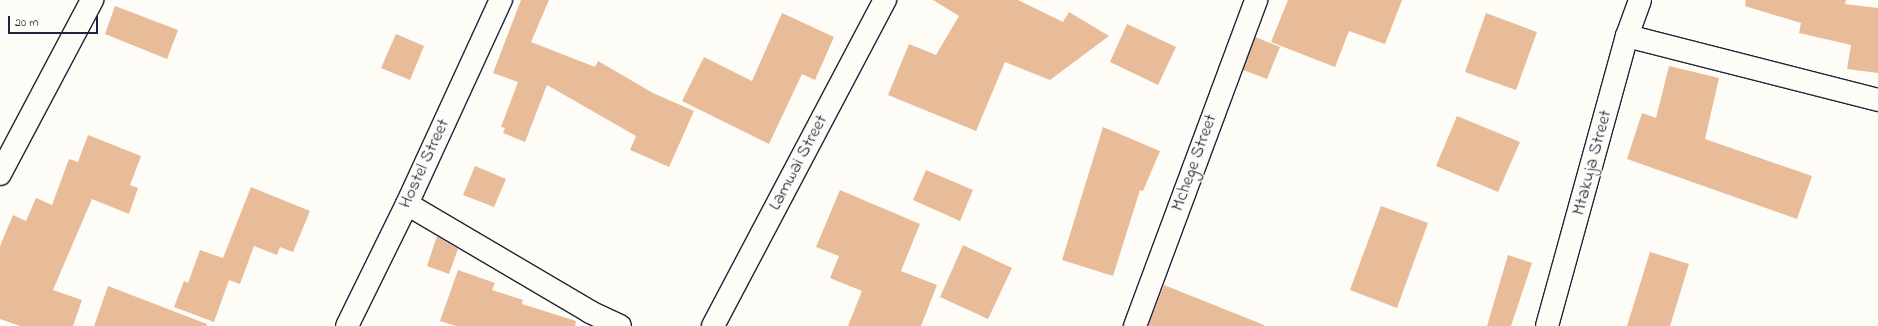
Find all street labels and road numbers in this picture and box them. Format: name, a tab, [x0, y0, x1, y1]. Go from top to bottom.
street label: Mtakuja Street	[1569, 108, 1617, 218]
street label: Lamwai Street	[765, 112, 833, 214]
street label: Mchege Street	[1167, 112, 1223, 214]
street label: Hostel Street	[395, 116, 455, 212]

